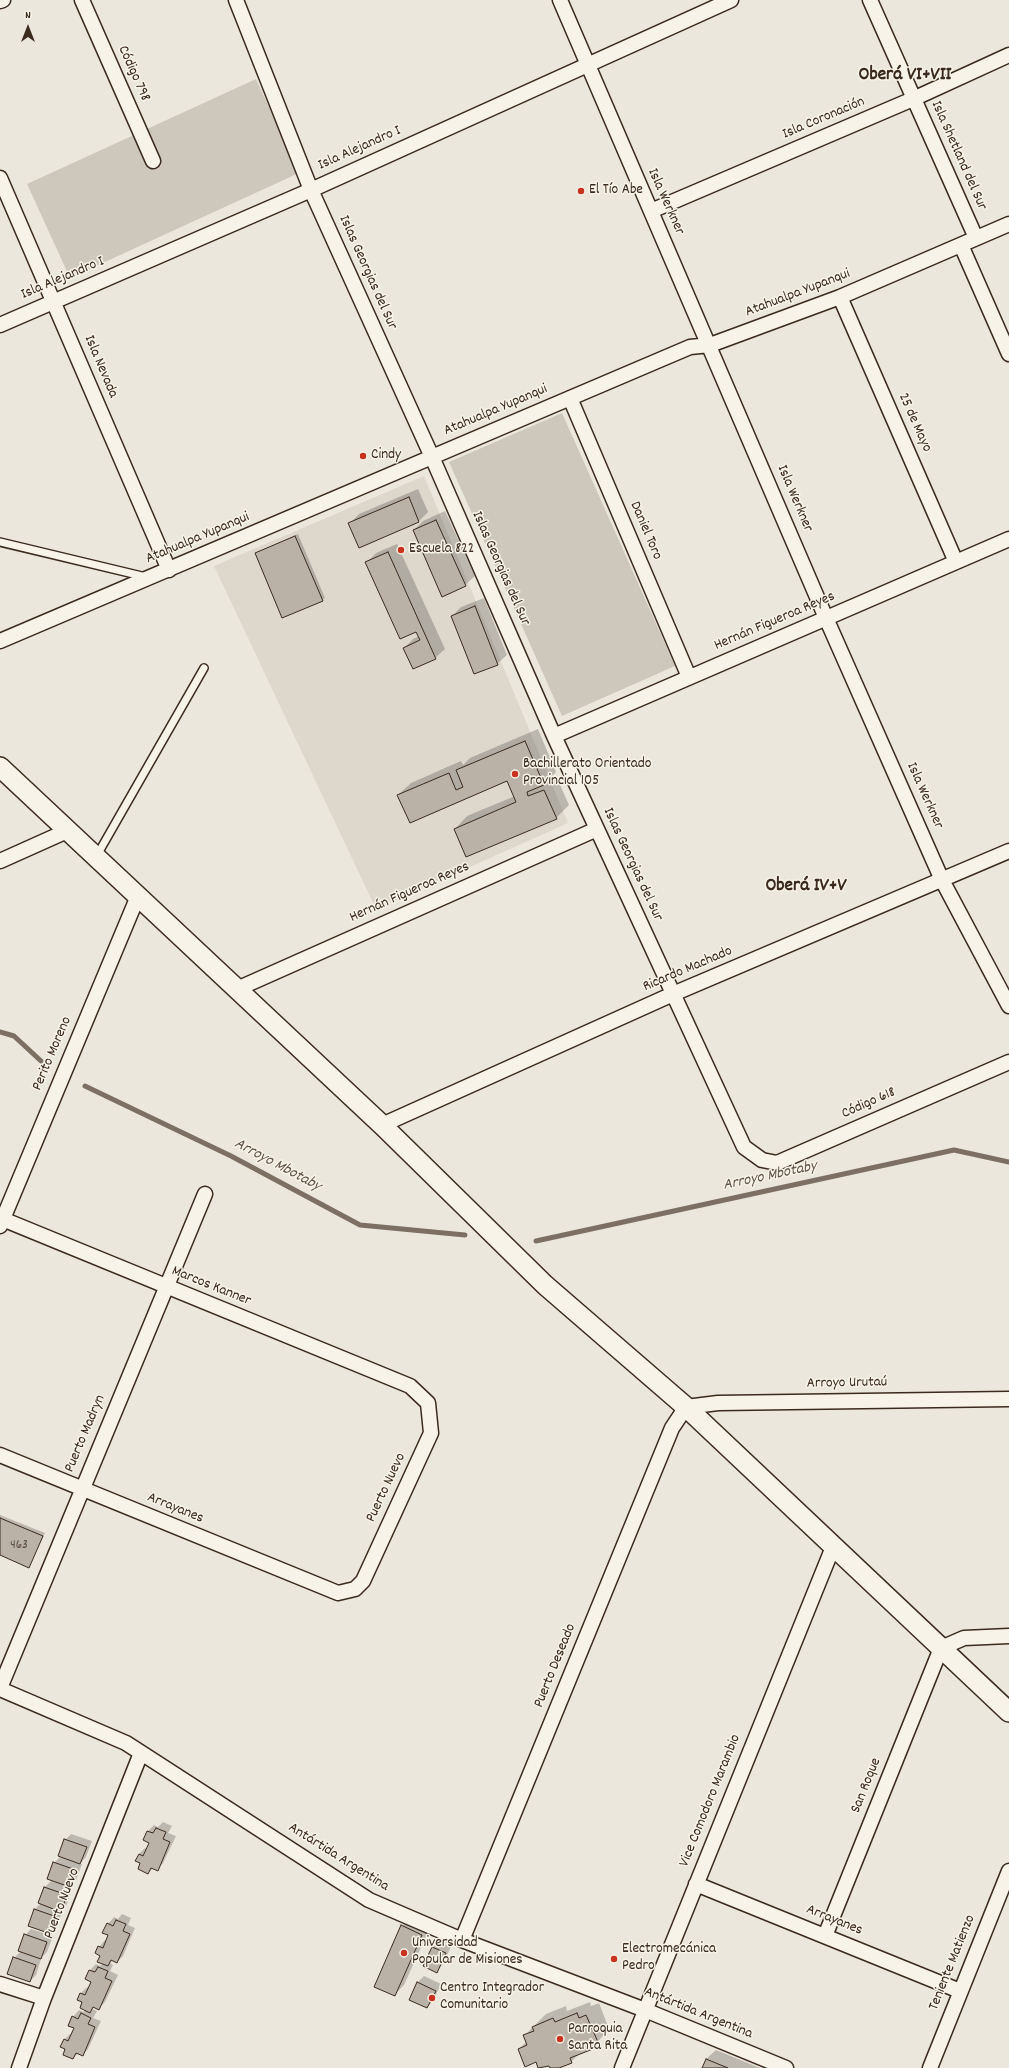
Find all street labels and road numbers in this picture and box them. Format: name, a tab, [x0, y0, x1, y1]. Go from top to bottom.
street label: Código 798	[113, 43, 153, 105]
street label: Isla Coronación	[780, 94, 868, 144]
street label: Isla Shetland del Sur	[926, 98, 990, 214]
street label: Isla Alejandro I	[316, 123, 404, 175]
street label: Isla Werkner	[642, 166, 688, 238]
street label: Islas Georgias del Sur	[334, 213, 400, 333]
street label: Isla Alejandro I	[19, 253, 107, 305]
street label: Atahualpa Yupanqui	[743, 266, 853, 322]
street label: Isla Nevada	[79, 333, 121, 401]
street label: Atahualpa Yupanqui	[441, 381, 551, 441]
street label: 25 de Mayo	[893, 391, 935, 455]
street label: Isla Werkner	[772, 463, 816, 535]
street label: Daniel Toro	[625, 499, 665, 563]
street label: Atahualpa Yupanqui	[143, 509, 253, 569]
street label: Islas Georgias del Sur	[467, 509, 533, 629]
street label: Hernán Figueroa Reyes	[712, 588, 838, 656]
street label: Isla Werkner	[901, 760, 947, 832]
street label: Islas Georgias del Sur	[598, 805, 666, 925]
street label: Hernán Figueroa Reyes	[347, 858, 473, 928]
street label: Ricardo Machado	[641, 943, 735, 997]
street label: Perito Moreno	[29, 1014, 77, 1094]
street label: Código 618	[839, 1084, 899, 1124]
street label: Marcos Kanner	[169, 1263, 253, 1311]
street label: Arroyo Urutaú	[807, 1374, 887, 1394]
street label: Puerto Madryn	[62, 1393, 110, 1475]
street label: Puerto Nuevo	[363, 1450, 411, 1526]
street label: Arrayanes	[144, 1490, 206, 1528]
street label: Puerto Deseado	[531, 1621, 581, 1711]
street label: Vice Comodoro Marambio	[676, 1732, 746, 1870]
street label: San Roque	[848, 1756, 886, 1816]
street label: Antártida Argentina	[284, 1820, 392, 1896]
street label: Puerto Nuevo	[41, 1866, 85, 1942]
street label: Arrayanes	[803, 1902, 865, 1940]
street label: Teniente Matienzo	[926, 1913, 980, 2013]
street label: Antártida Argentina	[641, 1984, 755, 2044]

